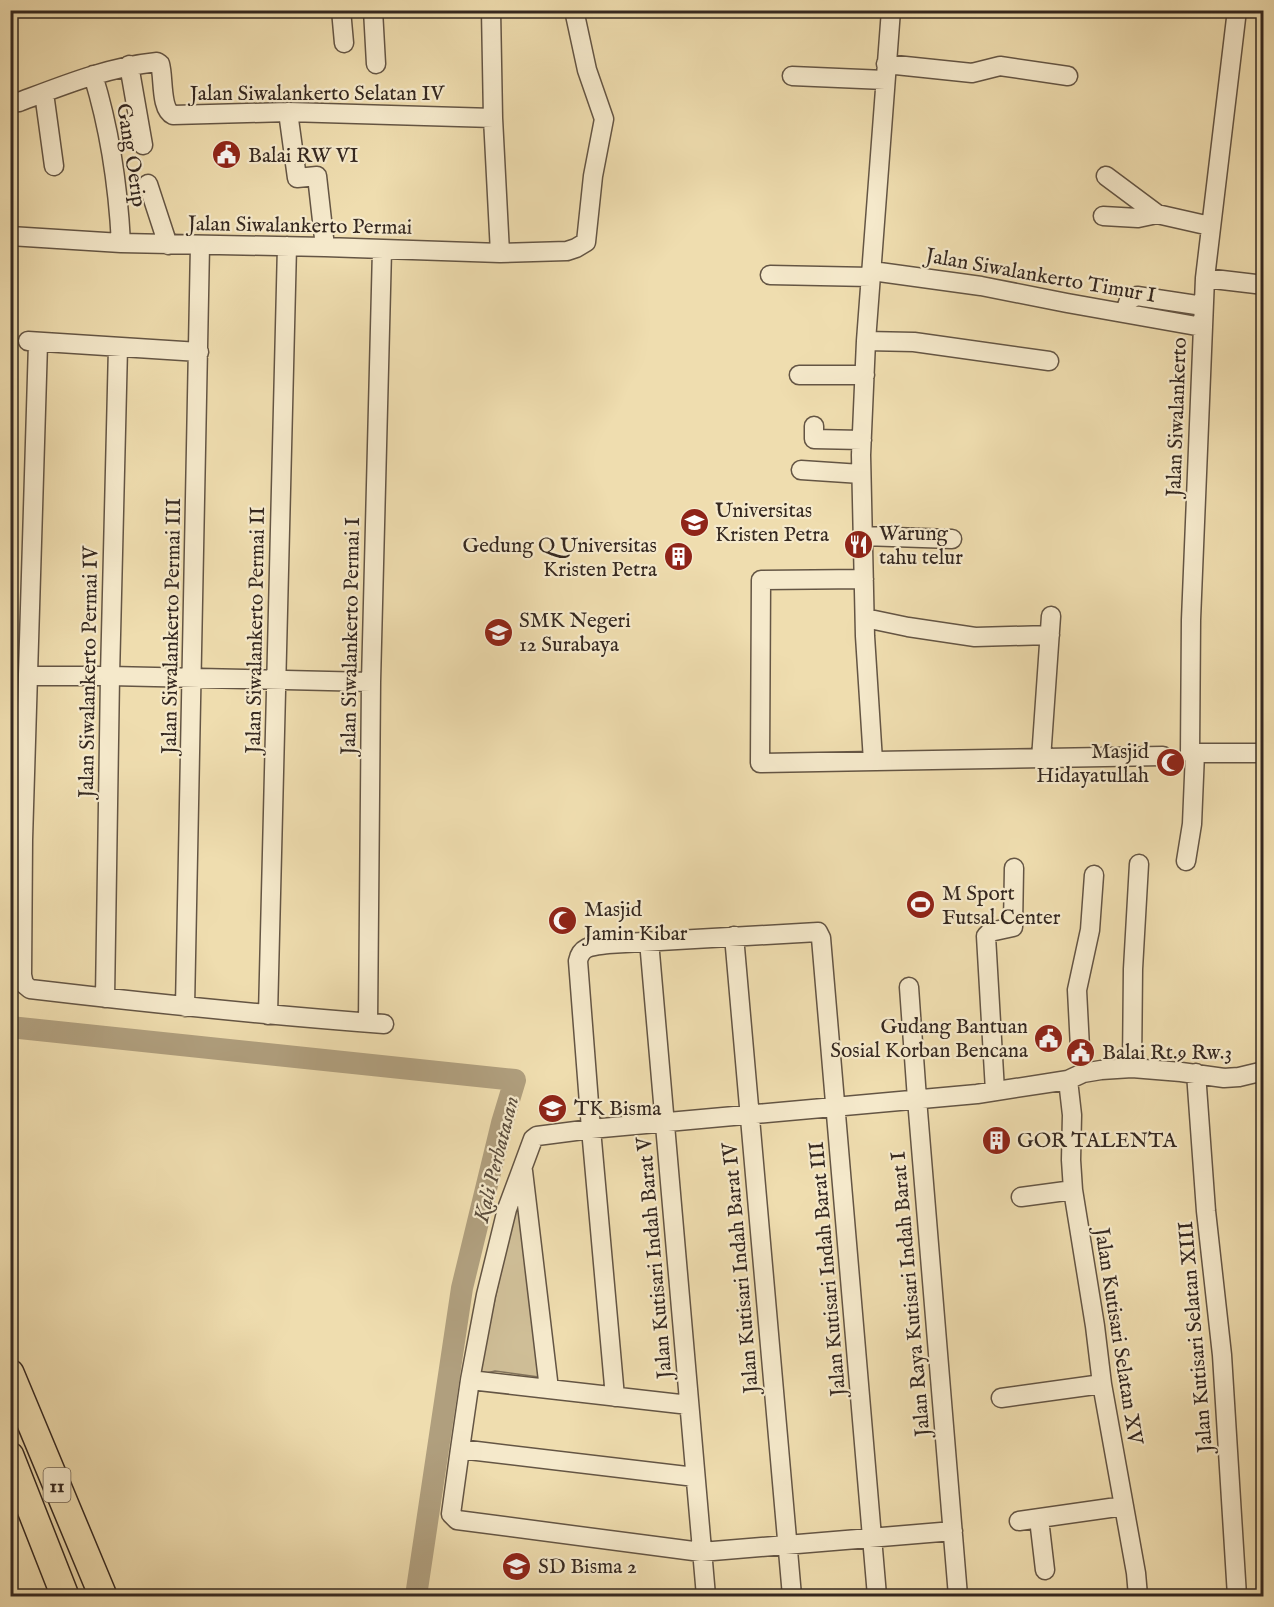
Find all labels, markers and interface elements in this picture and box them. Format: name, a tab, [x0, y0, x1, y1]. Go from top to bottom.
street label: Jalan Siwalankerto Selatan IV	[188, 81, 445, 108]
street label: Gang Oerip	[109, 101, 152, 209]
public building icon: Balai RW VI	[211, 139, 243, 171]
place label: Balai RW VI	[248, 143, 358, 170]
street label: Jalan Siwalankerto Permai	[186, 211, 412, 242]
street label: Jalan Siwalankerto Timur I	[921, 243, 1158, 310]
street label: Jalan Siwalankerto	[1161, 337, 1194, 499]
street label: Jalan Siwalankerto Permai III	[157, 498, 188, 756]
place label: Universitas Kristen Petra	[715, 498, 830, 549]
street label: Jalan Siwalankerto Permai II	[241, 506, 272, 756]
school or university icon: Universitas Kristen Petra	[678, 506, 710, 538]
street label: Jalan Siwalankerto Permai I	[336, 517, 367, 757]
place label: Warung tahu telur	[879, 521, 963, 572]
restaurant icon: Warung tahu telur	[842, 529, 874, 561]
place label: Gedung Q Universitas Kristen Petra	[463, 533, 658, 584]
building icon: Gedung Q Universitas Kristen Petra	[662, 541, 694, 573]
street label: Jalan Siwalankerto Permai IV	[74, 545, 105, 800]
place label: SMK Negeri 12 Surabaya	[519, 608, 631, 659]
school or university icon: SMK Negeri 12 Surabaya	[482, 616, 514, 648]
place label: Masjid Hidayatullah	[1036, 739, 1150, 790]
mosque icon: Masjid Hidayatullah	[1154, 747, 1186, 779]
place label: M Sport Futsal Center	[942, 881, 1061, 932]
sports icon: M Sport Futsal Center	[905, 889, 937, 921]
place label: Masjid Jamin Kibar	[582, 897, 688, 948]
mosque icon: Masjid Jamin Kibar	[547, 905, 579, 937]
place label: Gudang Bantuan Sosial Korban Bencana	[830, 1014, 1029, 1065]
public building icon: Gudang Bantuan Sosial Korban Bencana	[1033, 1022, 1065, 1054]
public building icon: Balai Rt.9 Rw.3	[1065, 1036, 1097, 1068]
place label: Balai Rt.9 Rw.3	[1102, 1040, 1232, 1067]
school or university icon: TK Bisma	[537, 1092, 569, 1124]
water label: Kali Perbatasan	[468, 1093, 526, 1226]
place label: TK Bisma	[574, 1096, 662, 1123]
building icon: GOR TALENTA	[980, 1124, 1012, 1156]
place label: GOR TALENTA	[1017, 1128, 1178, 1155]
street label: Jalan Kutisari Indah Barat V	[631, 1135, 680, 1382]
street label: Jalan Kutisari Indah Barat IV	[717, 1140, 766, 1396]
street label: Jalan Kutisari Indah Barat III	[804, 1140, 853, 1399]
street label: Jalan Raya Kutisari Indah Barat I	[886, 1150, 938, 1440]
street label: Jalan Kutisari Selatan XIII	[1173, 1220, 1220, 1456]
street label: Jalan Kutisari Selatan XV	[1087, 1224, 1148, 1448]
road number: 11	[44, 1468, 70, 1502]
school or university icon: SD Bisma 2	[501, 1550, 533, 1582]
place label: SD Bisma 2	[538, 1554, 637, 1581]

